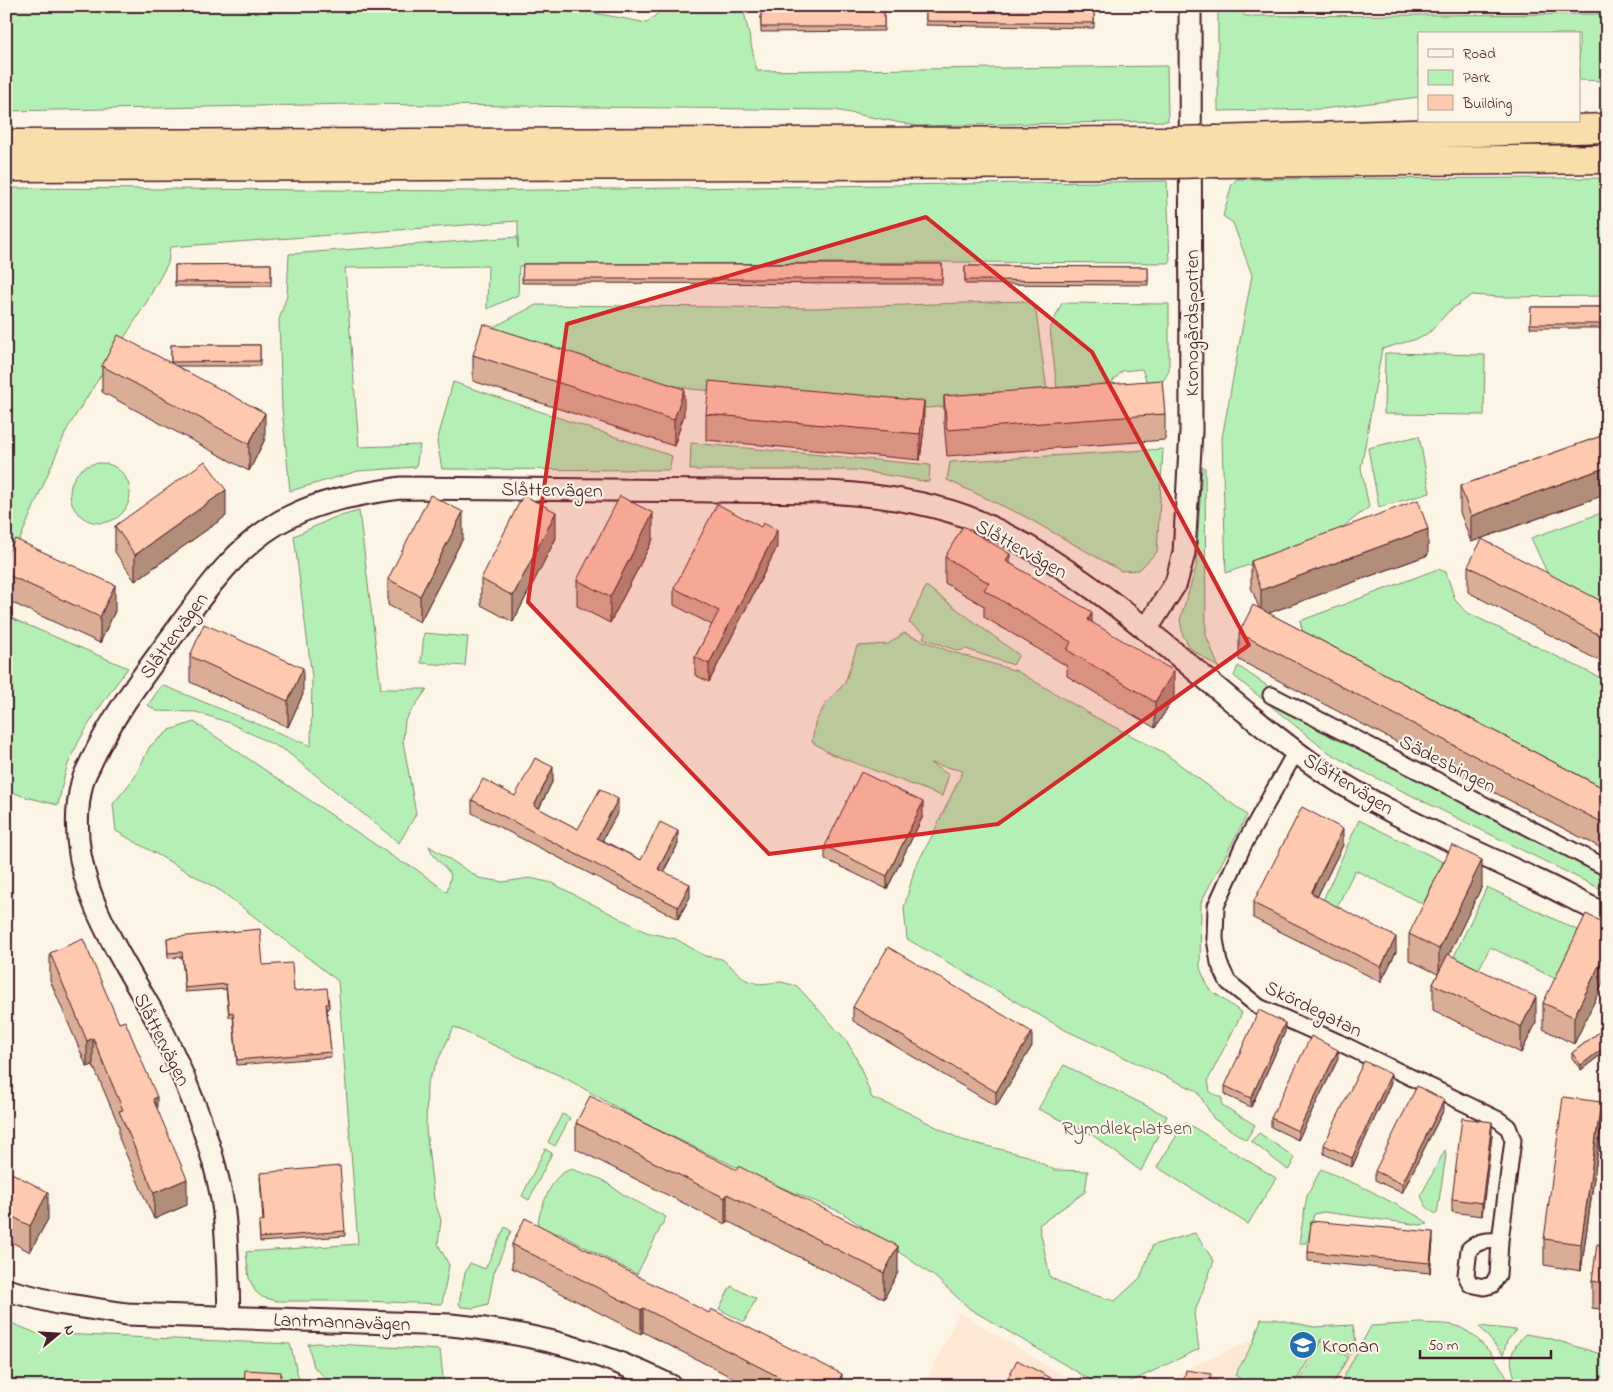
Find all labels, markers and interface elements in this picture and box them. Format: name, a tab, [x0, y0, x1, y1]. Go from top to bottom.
legend	[1418, 32, 1580, 122]
text: Road	[1463, 43, 1496, 65]
text: Park	[1463, 67, 1491, 89]
text: Building	[1462, 93, 1512, 116]
street label: Kronogårdsporten	[1179, 249, 1209, 397]
street label: Slåttervägen	[501, 476, 603, 508]
street label: Slåttervägen	[969, 513, 1072, 588]
street label: Slåttervägen	[134, 587, 217, 687]
street label: Sädesbingen	[1393, 728, 1500, 803]
street label: Slåttervägen	[1296, 747, 1399, 825]
street label: Skördegatan	[1259, 974, 1367, 1047]
street label: Slåttervägen	[124, 988, 197, 1092]
park label: Rymdlekplatsen	[1062, 1115, 1192, 1144]
street label: Lantmannavägen	[273, 1307, 411, 1341]
north arrow	[32, 1310, 82, 1360]
text: N	[57, 1323, 80, 1338]
scale bar	[1420, 1327, 1552, 1359]
school or university icon: Kronan	[1288, 1330, 1318, 1360]
place label: Kronan	[1322, 1333, 1379, 1362]
text: 50 m	[1428, 1335, 1459, 1357]

